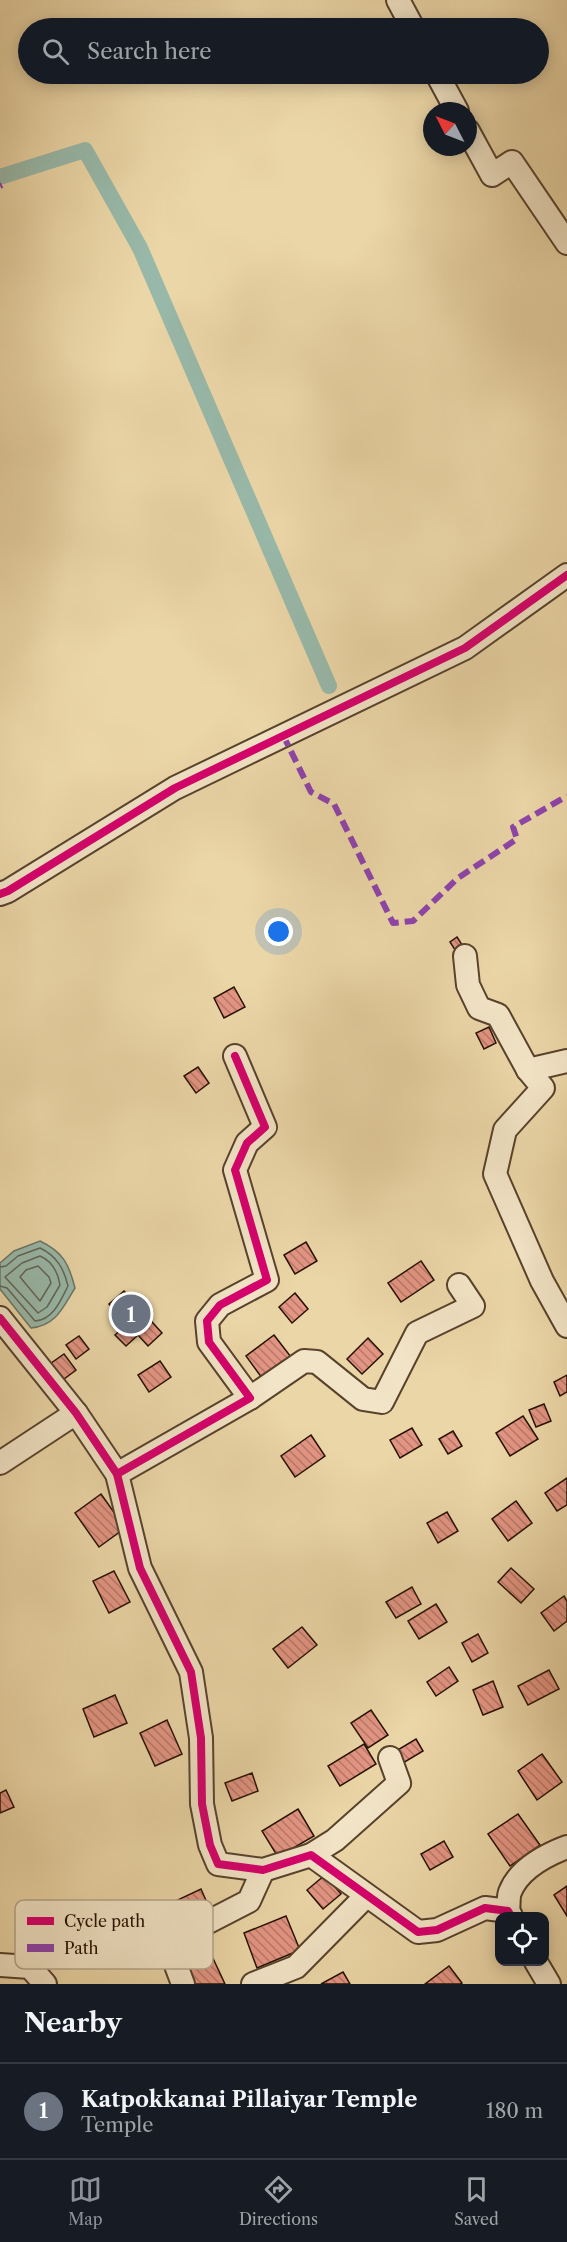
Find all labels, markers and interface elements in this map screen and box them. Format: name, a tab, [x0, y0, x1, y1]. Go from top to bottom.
search box	[18, 18, 549, 84]
icon: search	[39, 35, 72, 68]
text: Search here	[87, 38, 212, 65]
north arrow	[423, 102, 477, 156]
your location	[264, 917, 293, 946]
pin: 1	[112, 1292, 150, 1336]
legend	[15, 1900, 213, 1969]
text: Cycle path	[64, 1911, 145, 1931]
map controls	[495, 1912, 549, 1966]
button: locate	[495, 1912, 549, 1966]
text: Path	[64, 1938, 98, 1958]
text: Nearby	[24, 2007, 122, 2039]
text: Katpokkanai Pillaiyar Temple	[81, 2086, 417, 2113]
text: 1	[39, 2099, 48, 2123]
text: 180 m	[486, 2099, 543, 2123]
text: Temple	[81, 2113, 153, 2137]
tab: Map	[68, 2173, 103, 2229]
tab: Directions	[239, 2173, 318, 2229]
tab: Saved	[454, 2173, 499, 2229]

